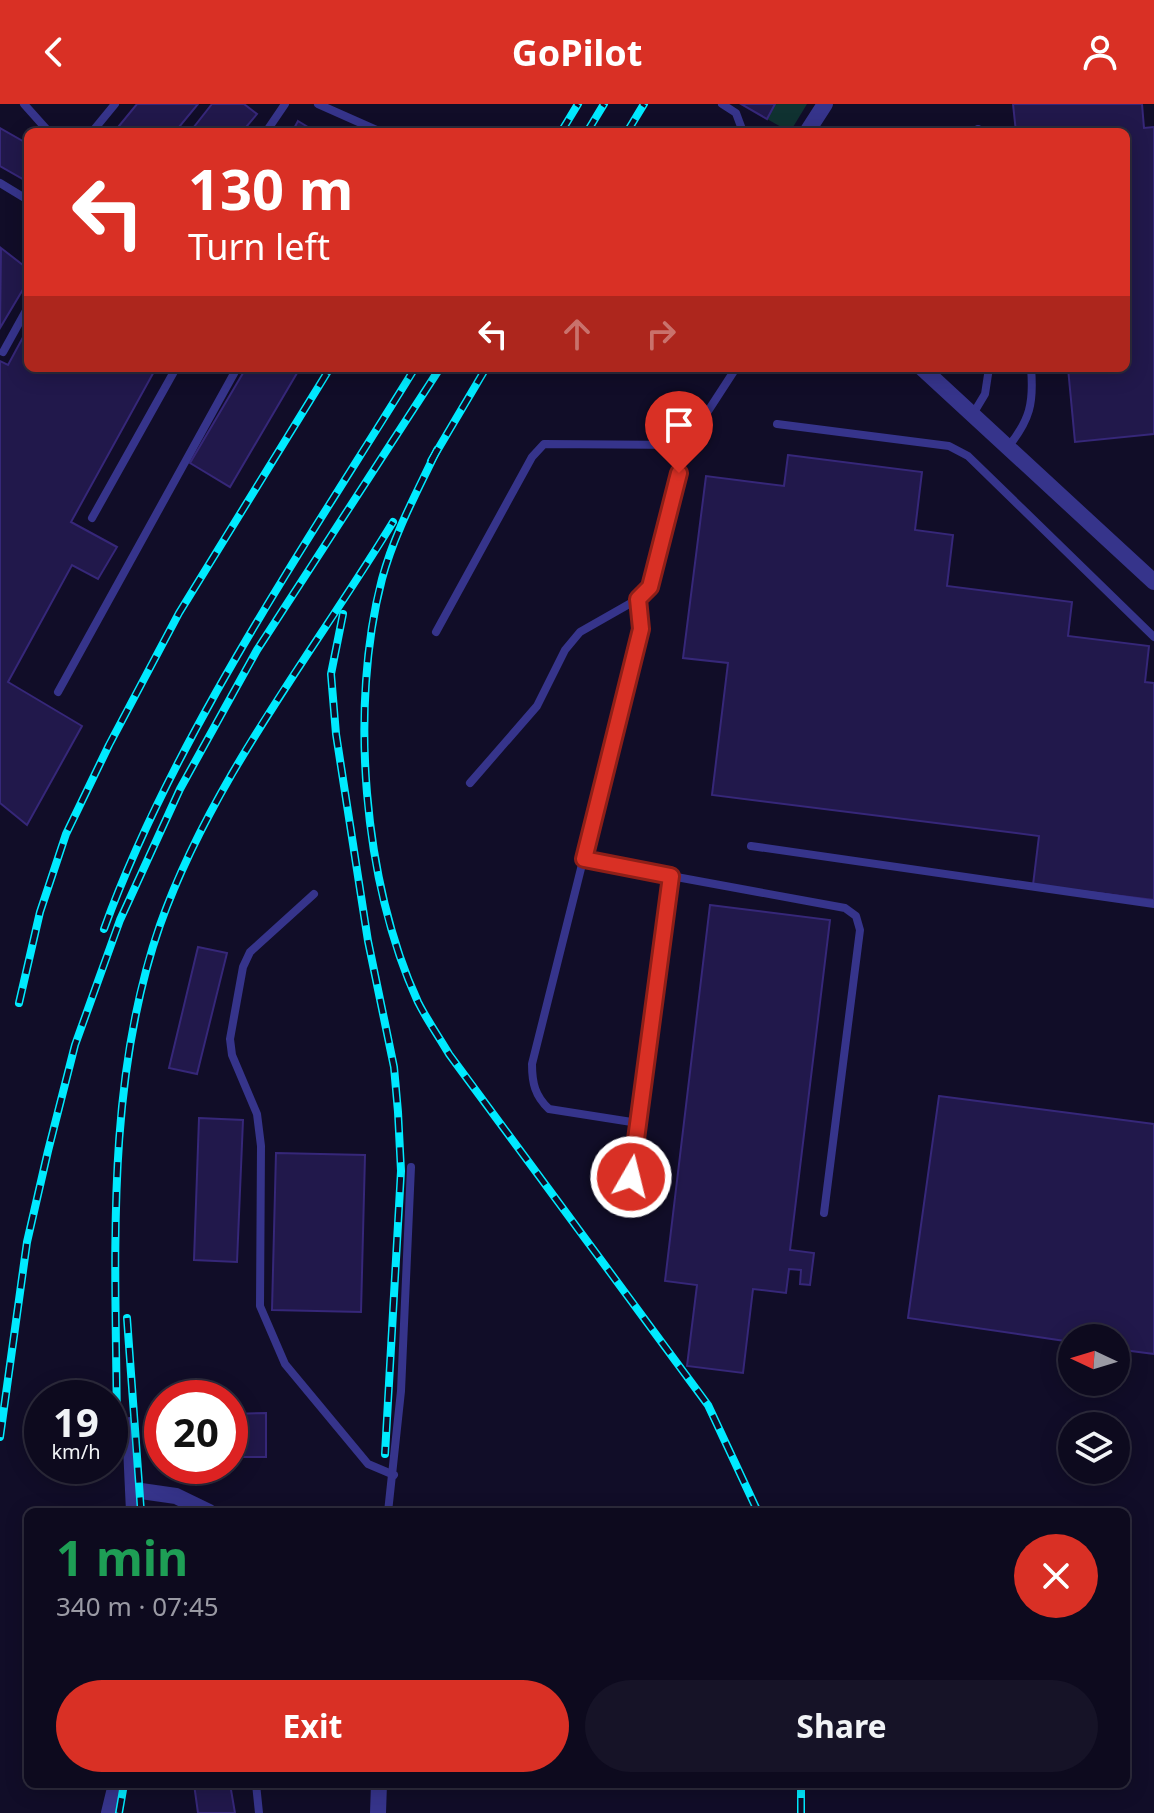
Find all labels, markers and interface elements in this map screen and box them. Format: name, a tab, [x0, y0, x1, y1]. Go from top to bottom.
text: GoPilot	[512, 28, 642, 77]
icon: back	[32, 30, 76, 74]
icon: person	[1078, 30, 1122, 74]
text: 130 m	[188, 150, 353, 226]
icon: left	[56, 160, 160, 264]
text: Turn left	[188, 222, 330, 271]
icon: left	[471, 312, 515, 356]
icon: ahead	[555, 312, 599, 356]
icon: right	[639, 312, 683, 356]
pin	[645, 391, 713, 473]
icon: arrive	[657, 403, 701, 447]
position arrow	[589, 1135, 673, 1219]
north arrow	[1058, 1324, 1130, 1396]
map controls	[1058, 1324, 1130, 1484]
speed limit sign: 20	[144, 1380, 248, 1484]
text: 19	[53, 1394, 99, 1449]
button: layers	[1058, 1412, 1130, 1484]
text: km/h	[51, 1438, 101, 1465]
text: 1 min	[56, 1525, 188, 1590]
button: close	[1014, 1534, 1098, 1618]
text: 340 m · 07:45	[56, 1588, 219, 1624]
button: Exit	[56, 1680, 569, 1772]
button: Share	[585, 1680, 1098, 1772]

